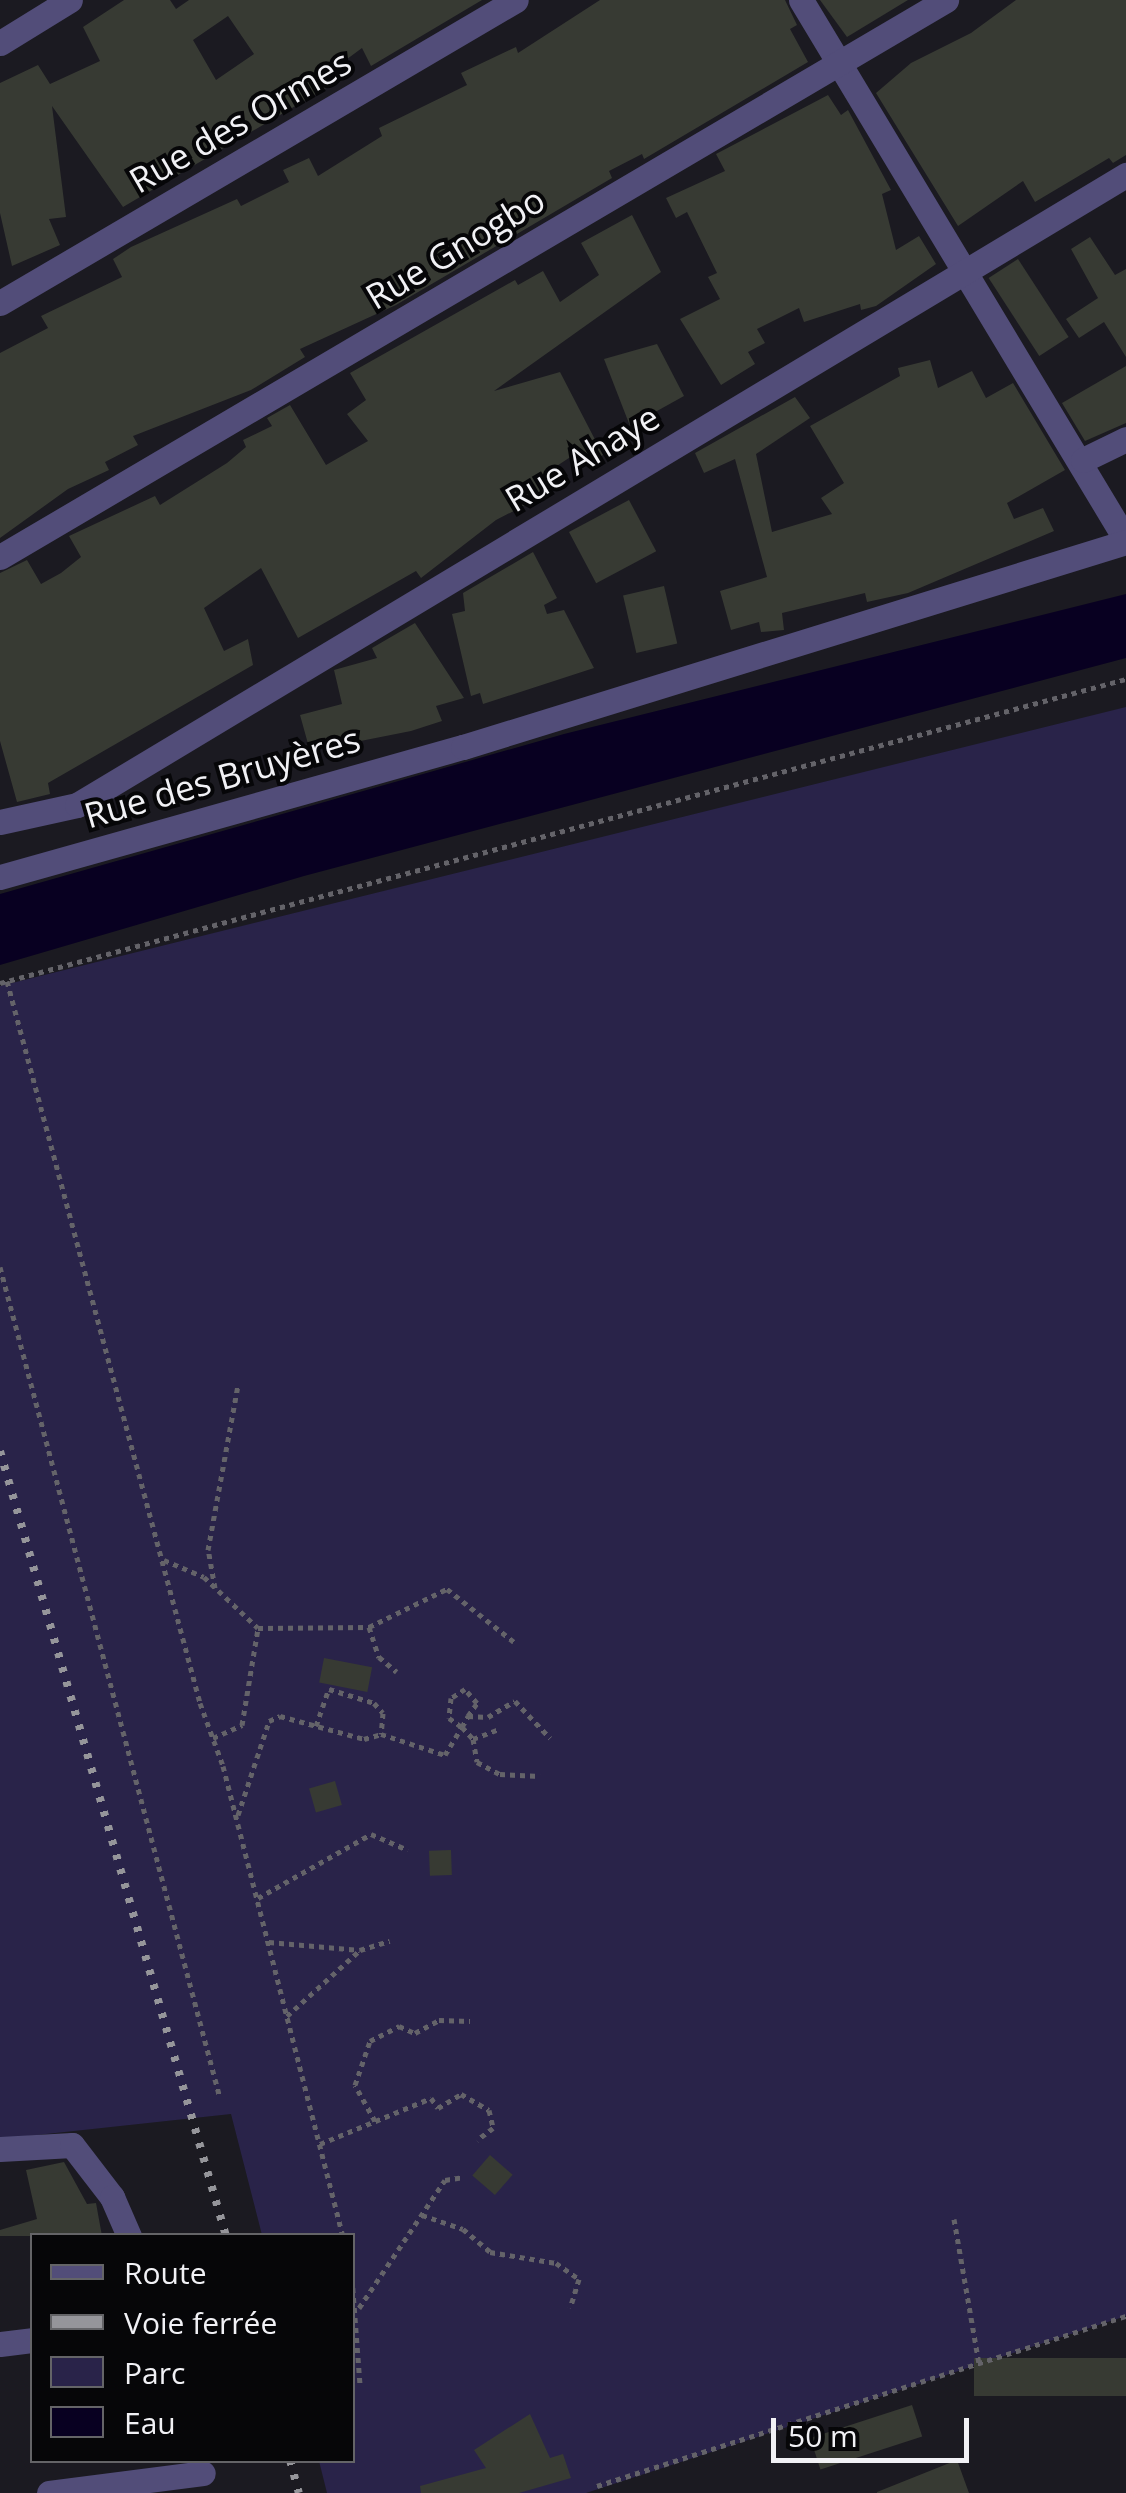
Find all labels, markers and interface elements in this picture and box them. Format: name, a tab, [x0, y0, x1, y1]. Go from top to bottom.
street label: Rue des Ormes	[122, 41, 358, 201]
street label: Rue Gnogbo	[358, 178, 552, 318]
street label: Rue Ahaye	[497, 396, 667, 520]
street label: Rue des Bruyères	[79, 718, 365, 836]
legend	[30, 2233, 355, 2463]
text: Route	[124, 2252, 207, 2293]
text: Voie ferrée	[124, 2302, 277, 2343]
text: Parc	[124, 2352, 185, 2393]
scale bar	[776, 2398, 974, 2460]
text: Eau	[124, 2402, 176, 2443]
text: 50 m	[788, 2415, 858, 2456]

